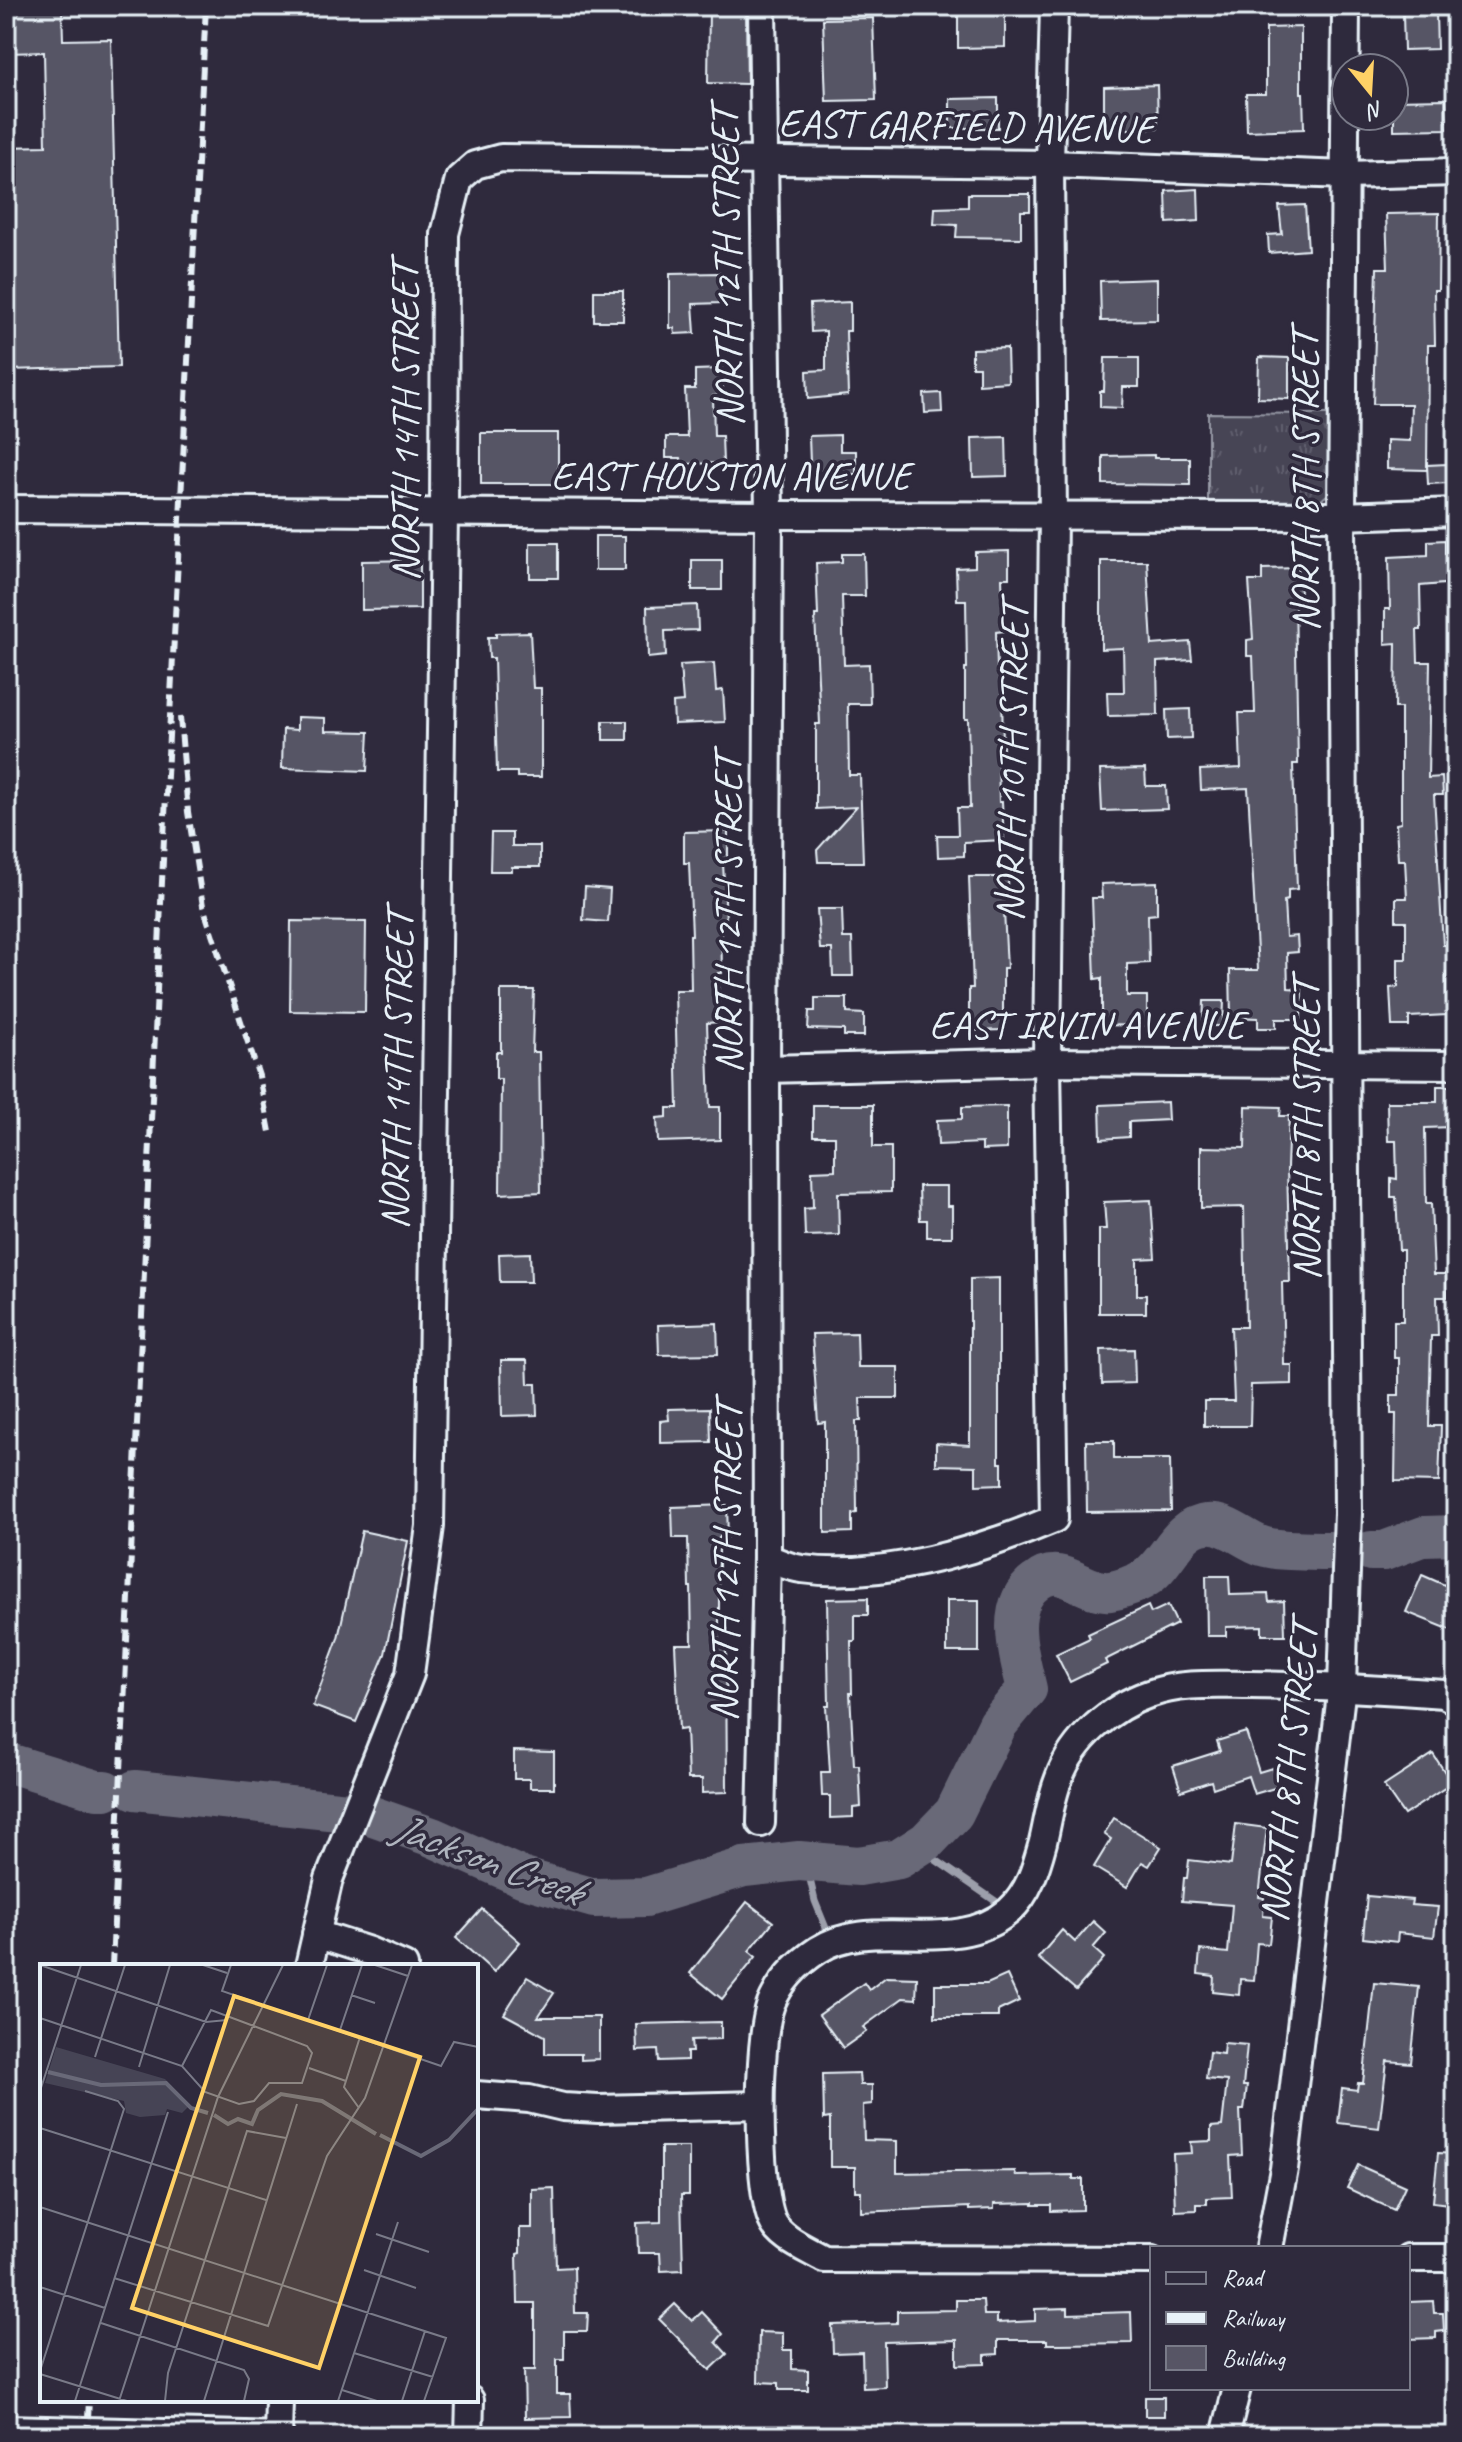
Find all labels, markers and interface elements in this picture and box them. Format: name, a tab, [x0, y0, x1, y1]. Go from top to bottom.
north arrow	[1330, 52, 1410, 132]
text: N	[1362, 95, 1387, 127]
street label: NORTH 12TH STREET	[699, 98, 755, 427]
street label: EAST GARFIELD AVENUE	[778, 98, 1159, 154]
street label: NORTH 14TH STREET	[380, 253, 430, 581]
street label: NORTH 8TH STREET	[1280, 321, 1330, 631]
street label: EAST HOUSTON AVENUE	[551, 451, 916, 501]
street label: NORTH 10TH STREET	[984, 593, 1040, 922]
street label: NORTH 12TH STREET	[703, 745, 753, 1073]
street label: NORTH 14TH STREET	[369, 901, 425, 1230]
street label: NORTH 8TH STREET	[1281, 970, 1331, 1280]
street label: EAST IRVIN AVENUE	[929, 1000, 1250, 1050]
street label: NORTH 12TH STREET	[698, 1393, 754, 1722]
street label: NORTH 8TH STREET	[1248, 1610, 1331, 1924]
water label: Jackson Creek	[383, 1800, 596, 1921]
inset map	[40, 1964, 478, 2402]
legend	[1150, 2246, 1410, 2390]
text: Road	[1222, 2263, 1266, 2293]
text: Railway	[1222, 2303, 1286, 2333]
text: Building	[1222, 2343, 1287, 2373]

